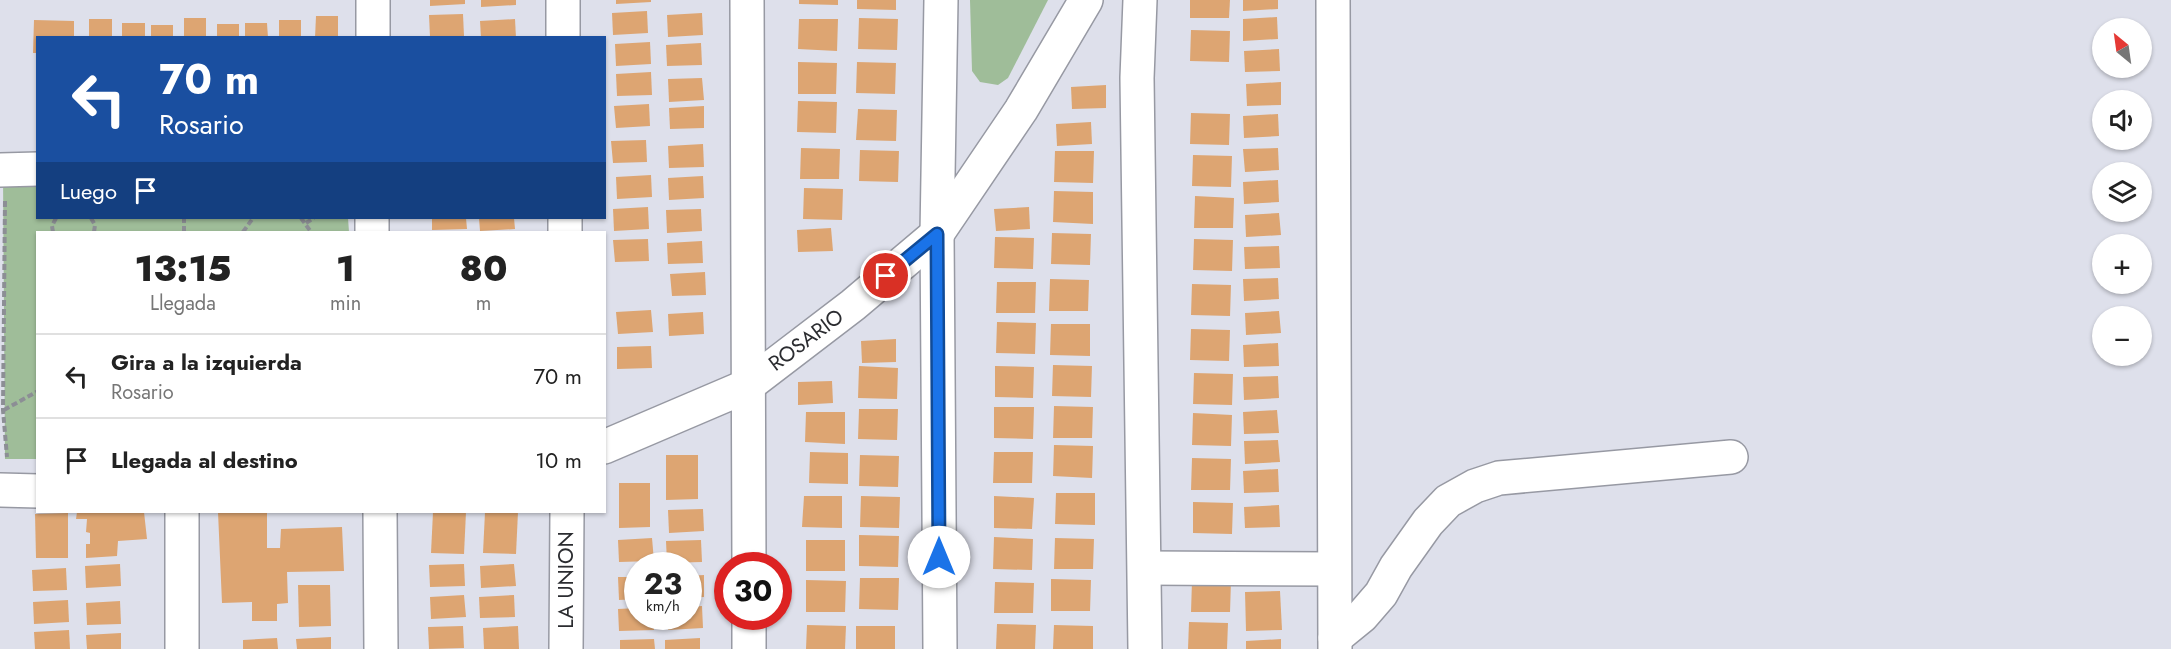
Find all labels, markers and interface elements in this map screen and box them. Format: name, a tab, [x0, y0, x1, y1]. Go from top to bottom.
north arrow	[2092, 18, 2152, 78]
map controls	[2092, 18, 2152, 366]
text: 70 m	[159, 49, 259, 110]
icon: left	[60, 60, 138, 138]
button: sound	[2092, 90, 2152, 150]
text: Rosario	[159, 105, 244, 144]
button: layers	[2092, 162, 2152, 222]
icon: arrive	[129, 174, 162, 207]
text: Luego	[60, 175, 117, 207]
button: +	[2092, 234, 2152, 294]
text: 13:15	[134, 242, 231, 294]
text: 1	[336, 242, 355, 294]
text: 80	[460, 242, 508, 294]
pin	[860, 250, 911, 301]
icon: arrive	[869, 259, 902, 292]
text: Llegada	[150, 289, 216, 318]
text: min	[330, 289, 361, 318]
text: m	[476, 289, 491, 318]
street label: ROSARIO	[762, 302, 850, 378]
button: −	[2092, 306, 2152, 366]
text: Gira a la izquierda	[111, 346, 302, 378]
icon: left	[60, 360, 93, 393]
text: 70 m	[533, 360, 582, 392]
text: Rosario	[111, 378, 174, 407]
icon: arrive	[60, 444, 93, 477]
text: Llegada al destino	[111, 444, 298, 476]
text: 10 m	[535, 444, 582, 476]
position arrow	[907, 525, 971, 589]
street label: LA UNION	[551, 531, 581, 629]
speed limit sign: 30	[714, 552, 792, 630]
text: 23	[644, 562, 682, 605]
text: km/h	[646, 595, 680, 617]

